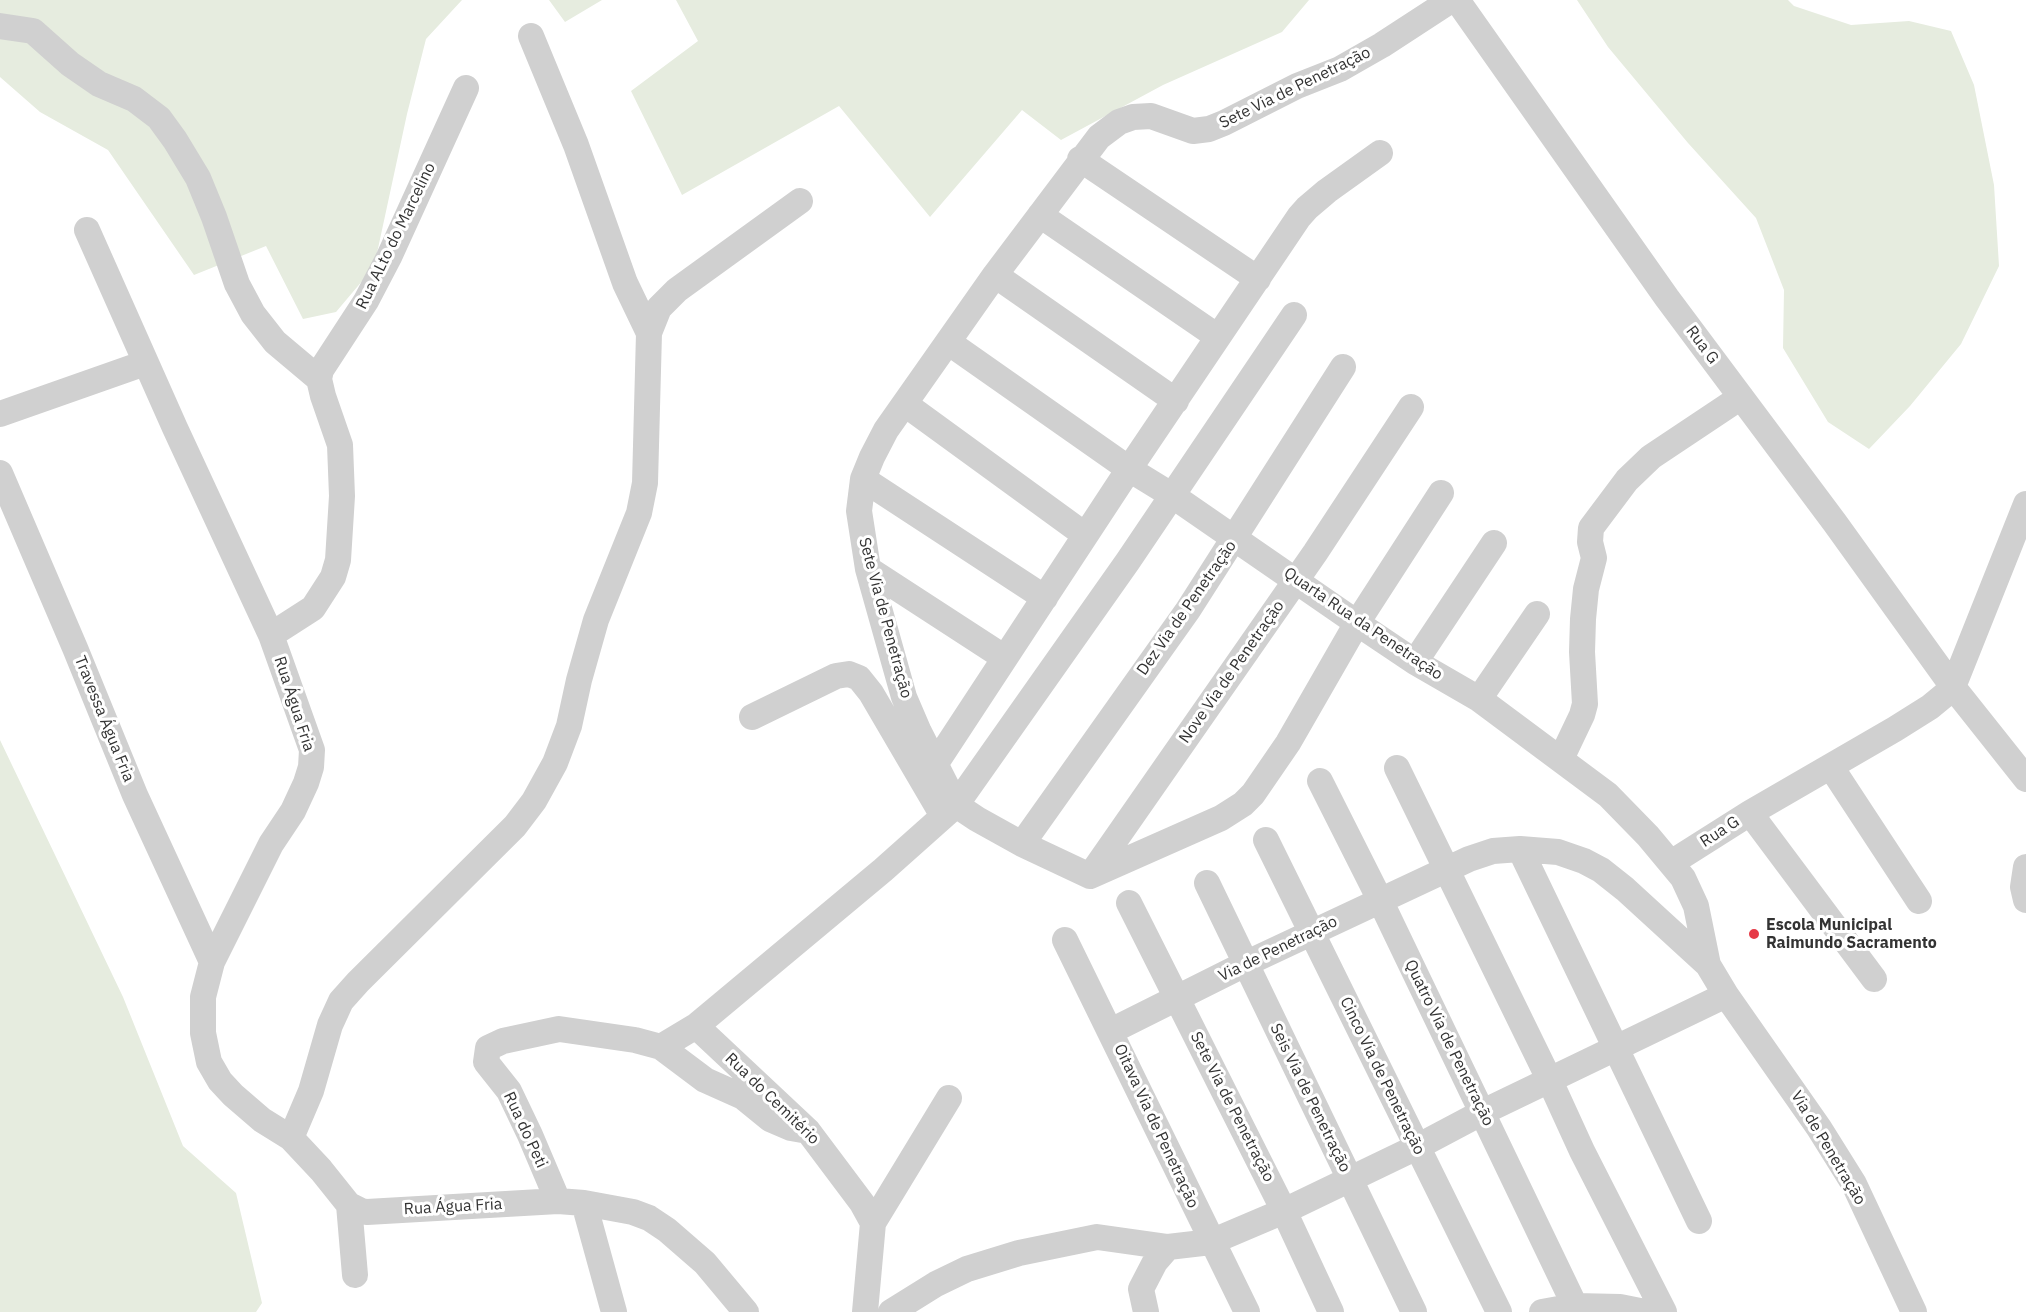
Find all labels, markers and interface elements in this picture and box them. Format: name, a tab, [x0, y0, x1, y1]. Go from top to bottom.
street label: Sete Via de Penetração	[1216, 43, 1374, 133]
street label: Rua ALto do Marcelino	[352, 160, 440, 312]
street label: Rua G	[1681, 322, 1723, 368]
street label: Sete Via de Penetração	[854, 536, 916, 700]
street label: Dez Via de Penetração	[1133, 537, 1241, 679]
street label: Quarta Rua da Penetração	[1280, 564, 1446, 684]
street label: Nove Via de Penetração	[1175, 597, 1289, 747]
street label: Travessa Água Fria	[70, 653, 138, 785]
street label: Rua Água Fria	[270, 654, 318, 754]
street label: Rua G	[1697, 812, 1743, 852]
street label: Via de Penetração	[1216, 912, 1340, 986]
place label: Escola Municipal Raimundo Sacramento	[1766, 915, 1937, 953]
marker: Escola Municipal Raimundo Sacramento	[1747, 927, 1761, 941]
street label: Quatro Via de Penetração	[1400, 957, 1498, 1129]
street label: Cinco Via de Penetração	[1335, 994, 1429, 1158]
street label: Seis Via de Penetração	[1266, 1020, 1354, 1176]
street label: Sete Via de Penetração	[1186, 1029, 1278, 1185]
street label: Oitava Via de Penetração	[1110, 1041, 1202, 1211]
street label: Rua do Cemitério	[721, 1049, 823, 1149]
street label: Via de Penetração	[1786, 1088, 1870, 1208]
street label: Rua do Peti	[499, 1089, 551, 1171]
street label: Rua Água Fria	[403, 1195, 503, 1219]

